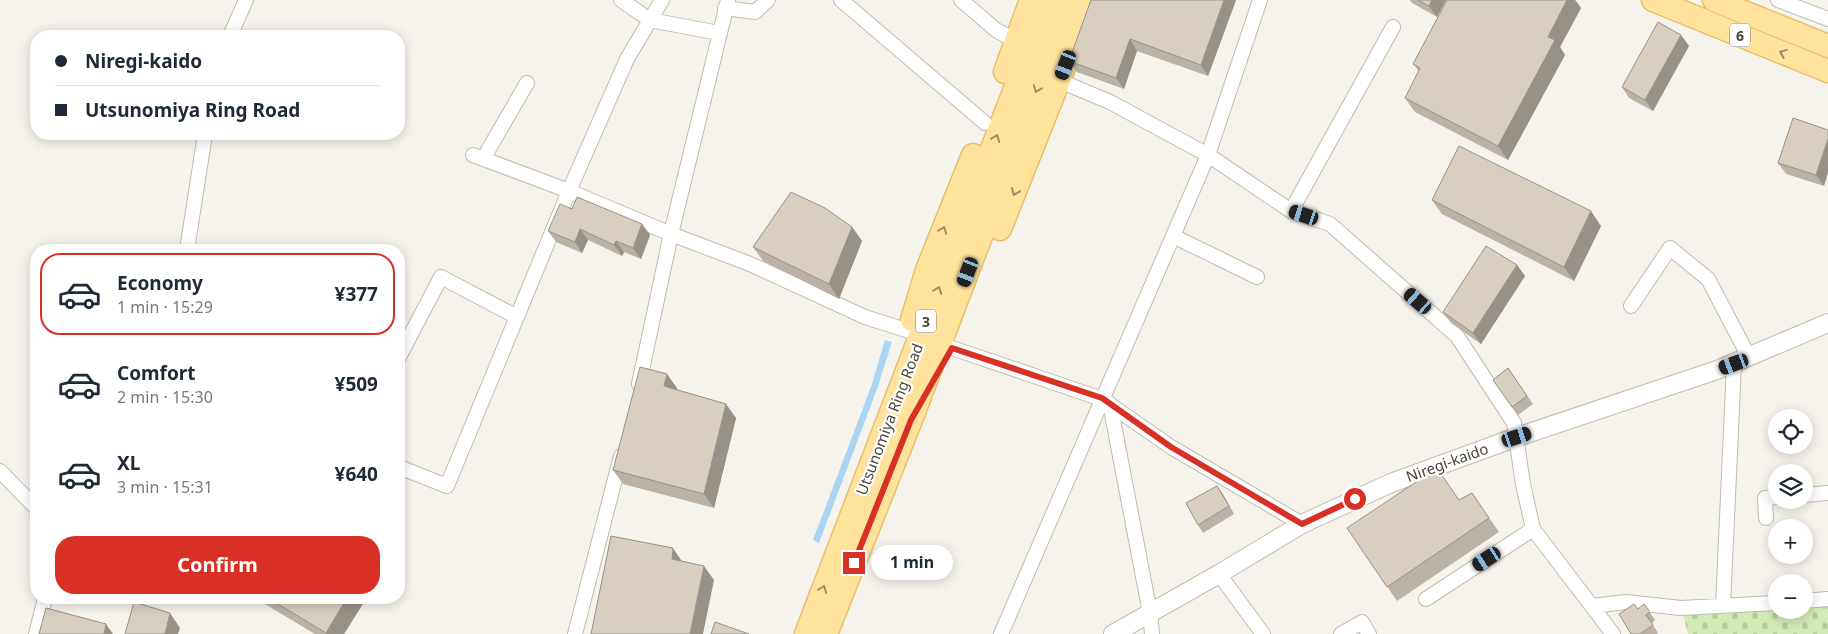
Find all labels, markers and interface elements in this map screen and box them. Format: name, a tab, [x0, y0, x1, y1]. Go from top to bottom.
road number: 6	[1730, 24, 1750, 46]
text: Niregi-kaido	[85, 48, 202, 74]
car	[1053, 48, 1078, 82]
one-way arrow	[1779, 48, 1788, 59]
one-way arrow	[1033, 84, 1043, 93]
text: Utsunomiya Ring Road	[85, 97, 300, 123]
one-way arrow	[989, 134, 1000, 143]
one-way arrow	[1011, 187, 1022, 196]
car	[1287, 203, 1320, 227]
one-way arrow	[937, 226, 947, 235]
car	[955, 255, 980, 289]
text: Economy	[117, 270, 203, 296]
icon: car	[57, 272, 102, 317]
text: ¥377	[335, 281, 378, 307]
car	[1401, 285, 1434, 317]
one-way arrow	[932, 286, 942, 295]
text: 1 min · 15:29	[117, 296, 213, 318]
road number: 3	[916, 310, 936, 332]
street label: Utsunomiya Ring Road	[851, 340, 927, 498]
car	[1717, 352, 1750, 376]
text: Comfort	[117, 360, 196, 386]
icon: car	[57, 362, 102, 407]
text: ¥509	[335, 371, 378, 397]
text: 2 min · 15:30	[117, 386, 213, 408]
map controls	[1768, 409, 1813, 619]
button: locate	[1768, 409, 1813, 454]
car	[1500, 425, 1533, 449]
street label: Niregi-kaido	[1403, 438, 1491, 486]
text: XL	[117, 450, 140, 476]
icon: car	[57, 452, 102, 497]
text: ¥640	[335, 461, 378, 487]
button: layers	[1768, 464, 1813, 509]
text: 3 min · 15:31	[117, 476, 213, 498]
route start	[1344, 488, 1366, 510]
button: +	[1768, 519, 1813, 564]
button: Confirm	[55, 536, 380, 594]
car	[1470, 545, 1503, 573]
callout: 1 min	[872, 546, 954, 580]
text: 1 min	[890, 551, 934, 573]
route end	[843, 552, 865, 574]
button: −	[1768, 574, 1813, 619]
one-way arrow	[818, 585, 828, 593]

